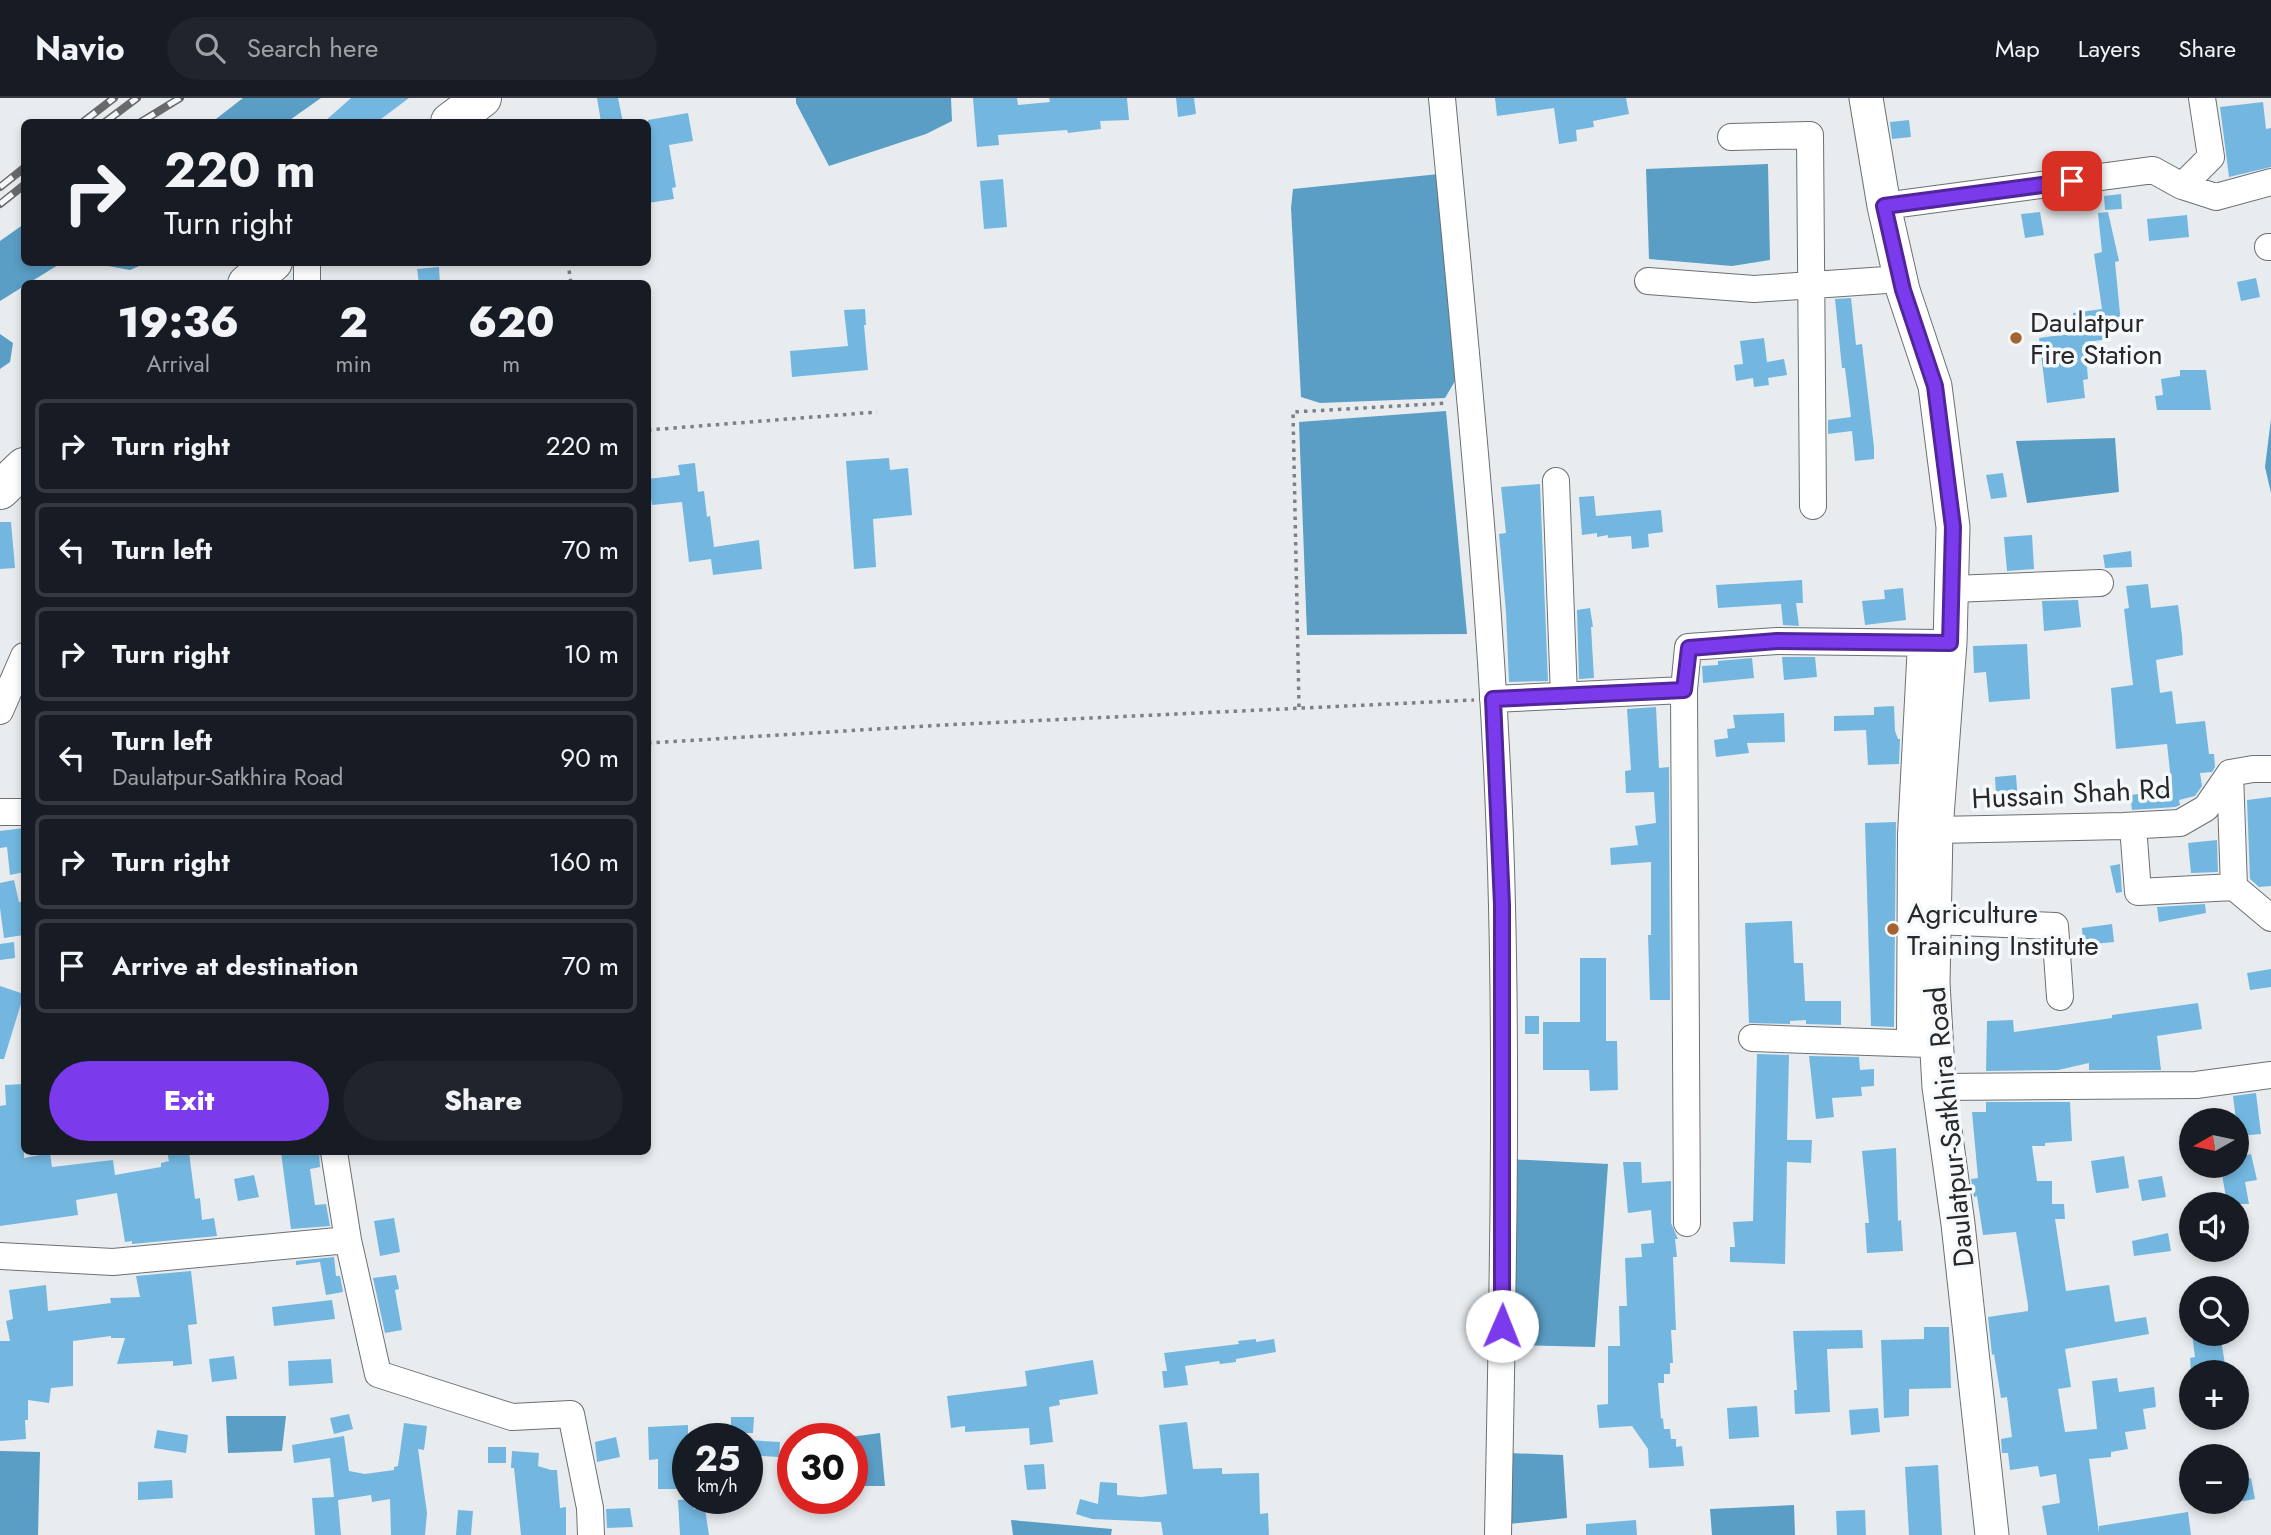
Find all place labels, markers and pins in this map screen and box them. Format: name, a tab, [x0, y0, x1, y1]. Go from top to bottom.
pin	[2042, 151, 2102, 211]
place label: Daulatpur Fire Station	[2030, 302, 2163, 375]
marker: Daulatpur Fire Station	[2008, 330, 2024, 346]
place label: Agriculture Training Institute	[1907, 893, 2099, 966]
marker: Agriculture Training Institute	[1885, 921, 1901, 937]

